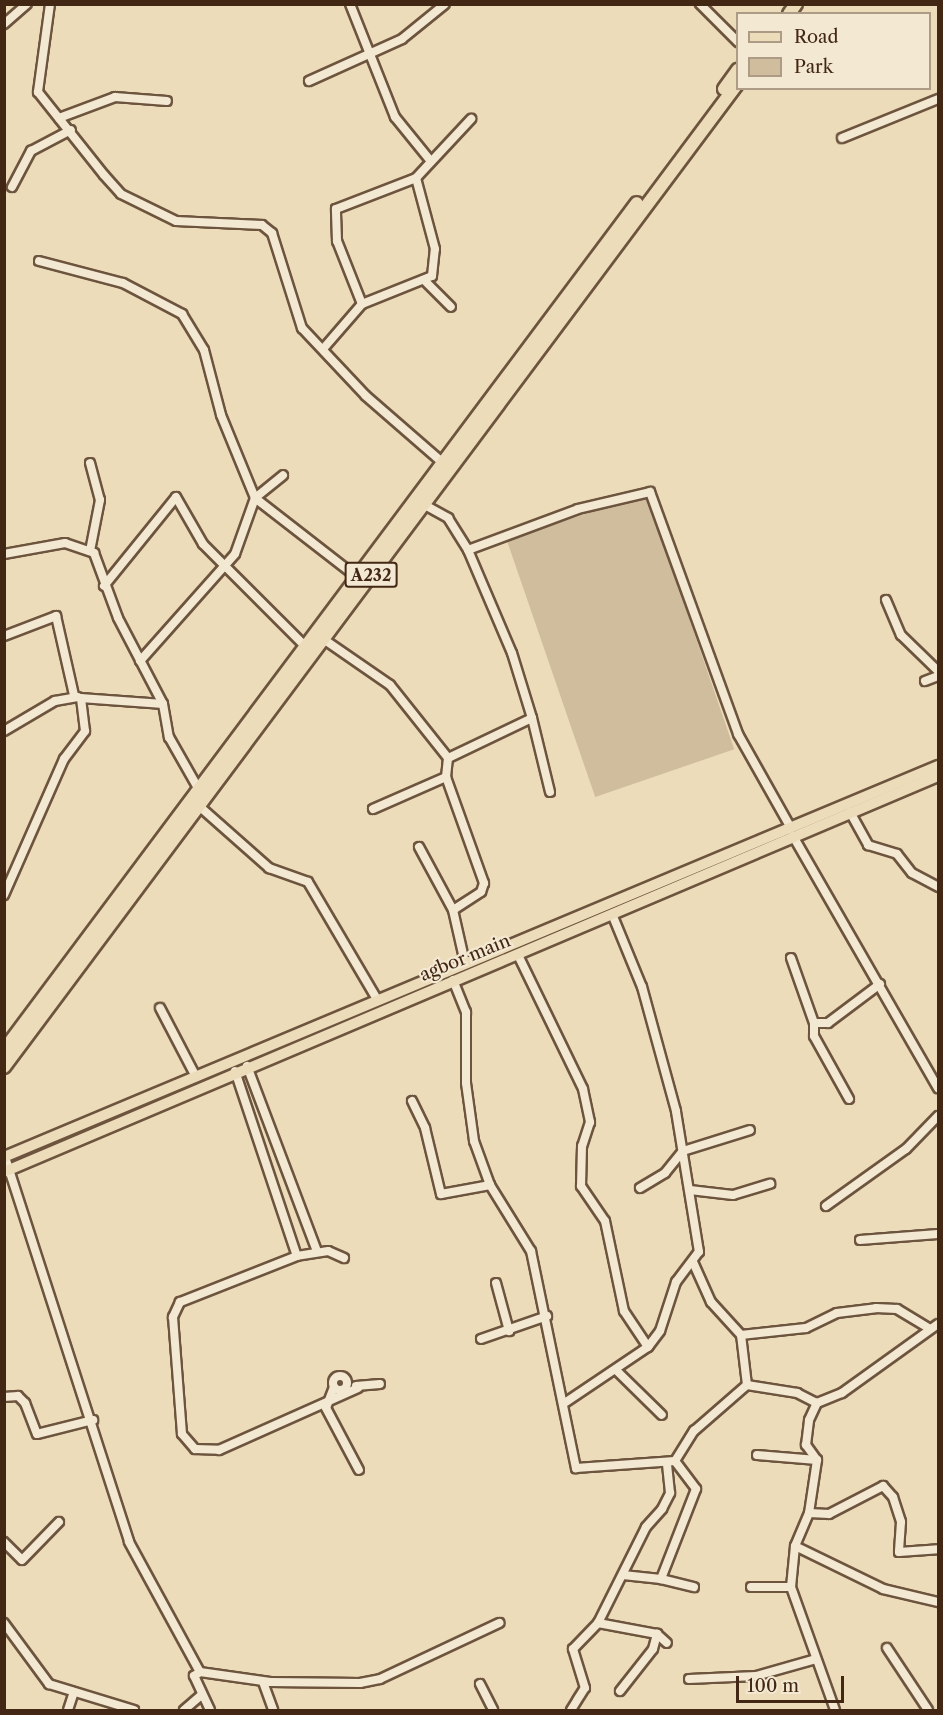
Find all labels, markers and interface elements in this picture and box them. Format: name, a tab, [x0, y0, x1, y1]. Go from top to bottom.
legend	[736, 12, 931, 90]
text: Road	[794, 26, 839, 48]
text: Park	[794, 56, 833, 78]
road number: A232	[344, 562, 398, 588]
street label: agbor main	[416, 930, 514, 986]
scale bar	[739, 1664, 847, 1702]
text: 100 m	[747, 1675, 799, 1697]

